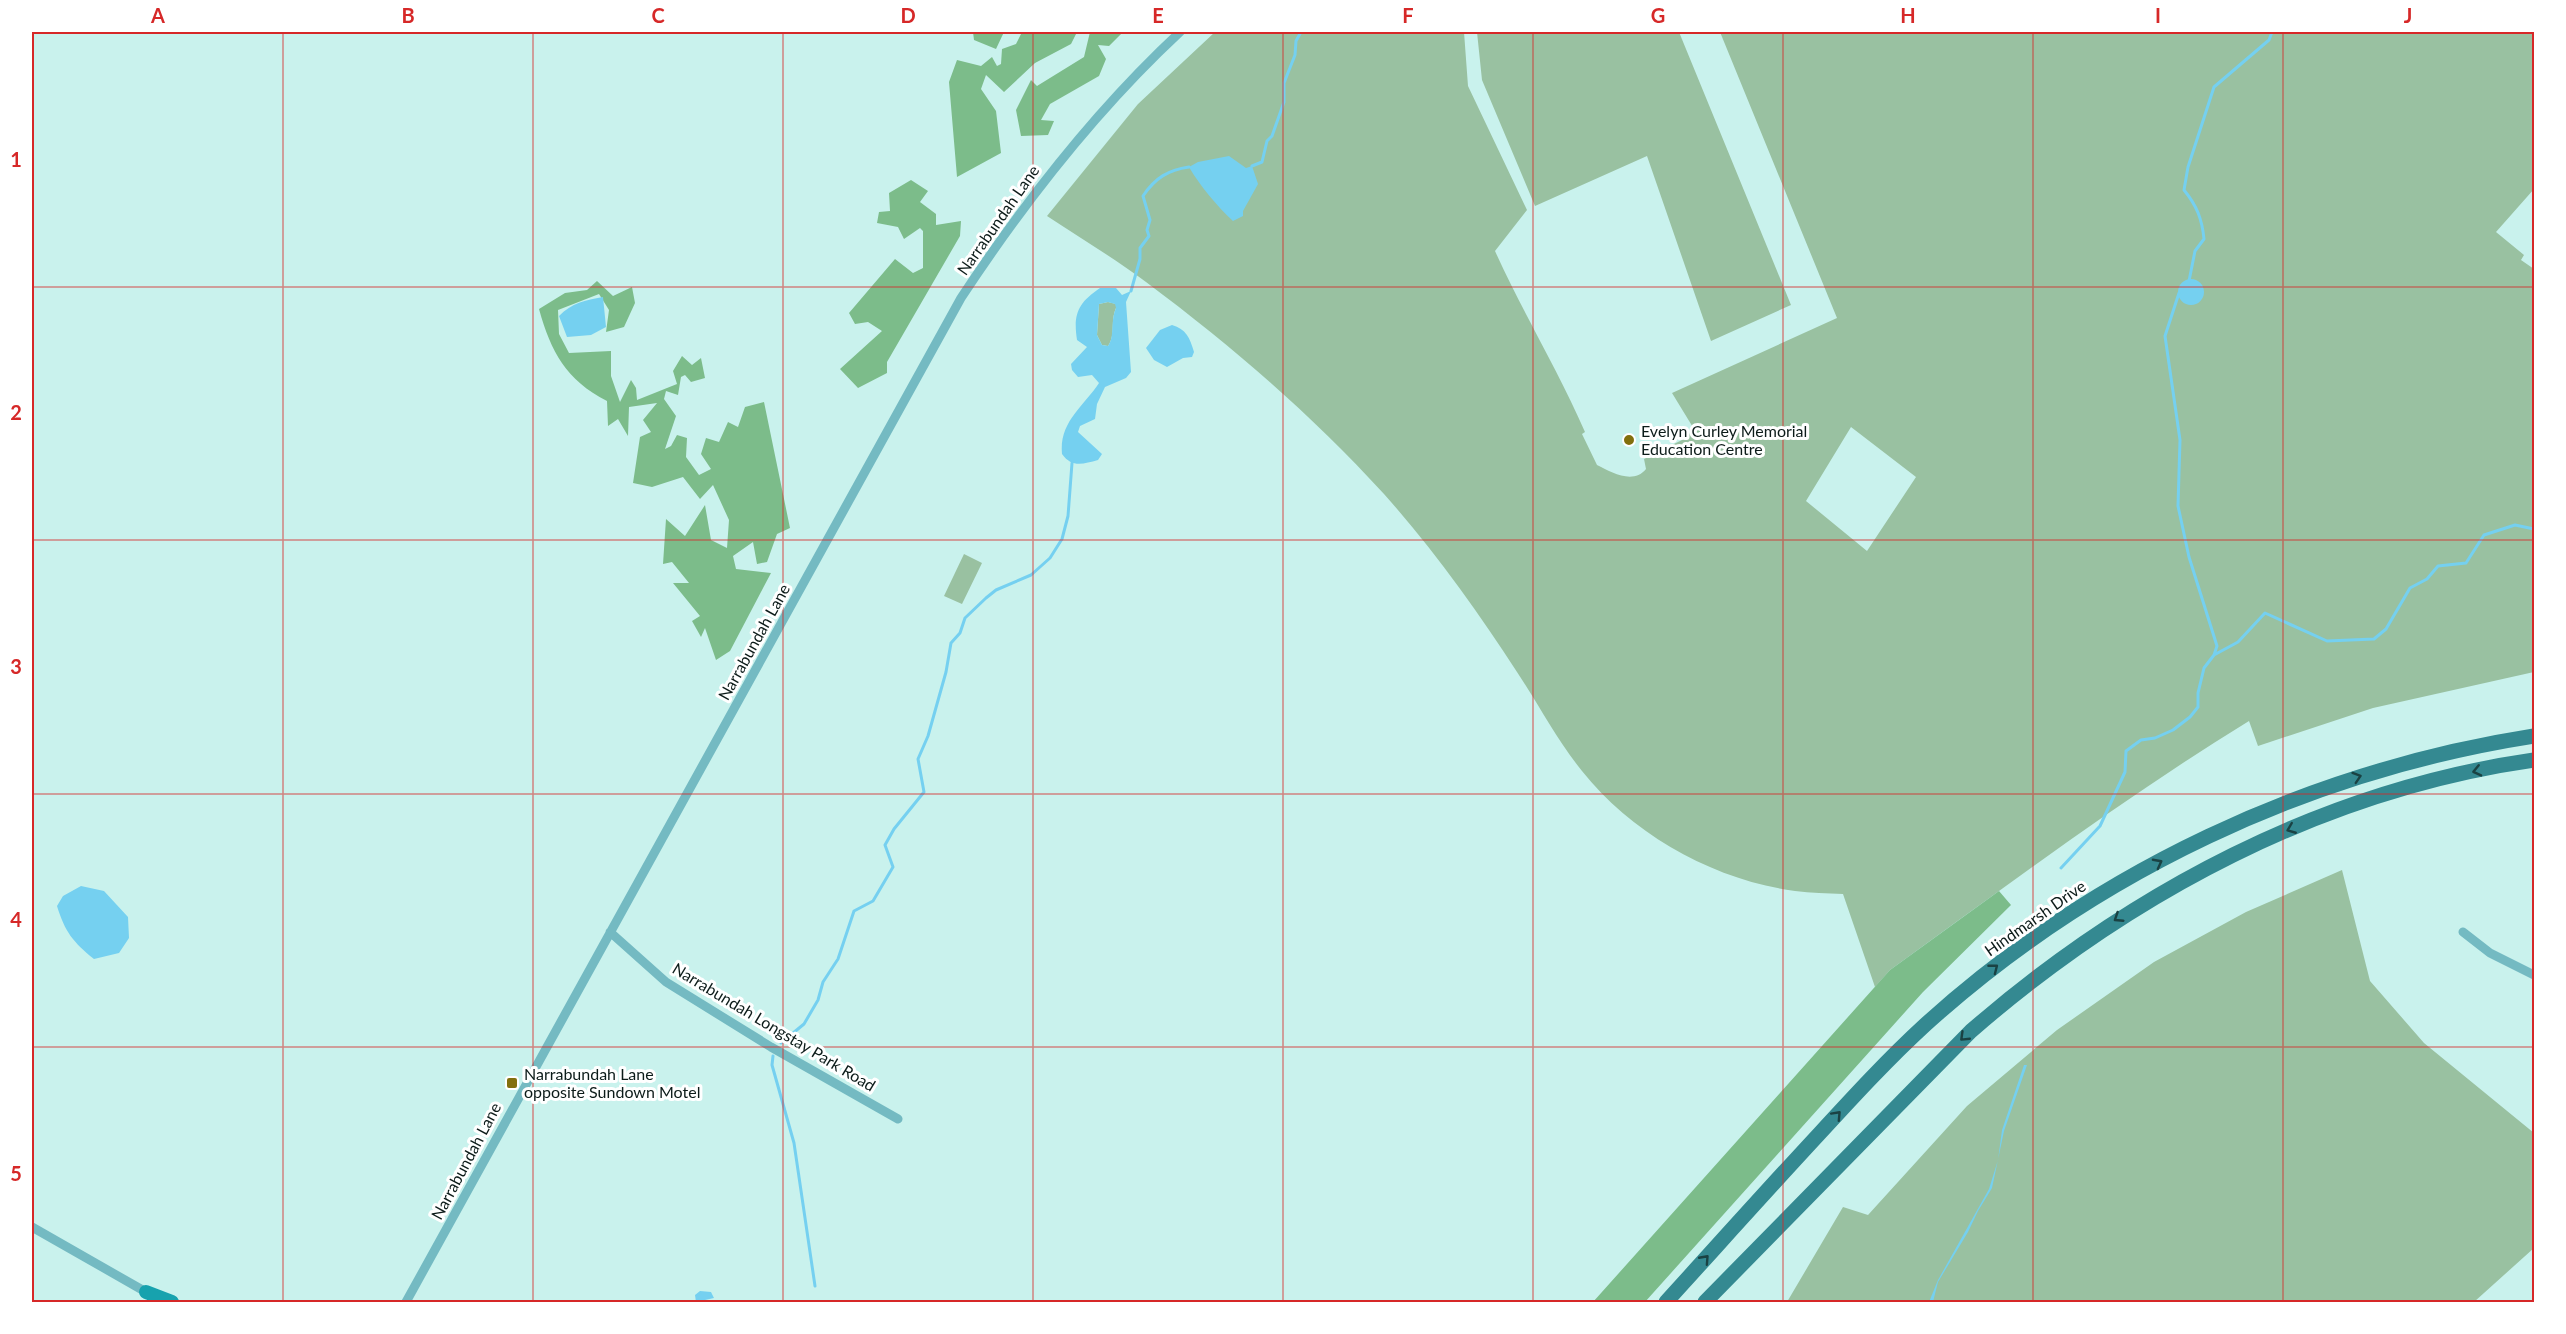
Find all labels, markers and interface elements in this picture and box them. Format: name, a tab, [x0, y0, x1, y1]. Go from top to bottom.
text: A	[150, 3, 165, 27]
text: B	[401, 3, 415, 27]
text: C	[651, 3, 665, 27]
text: D	[900, 3, 916, 27]
text: E	[1152, 3, 1164, 27]
text: F	[1402, 3, 1414, 27]
text: G	[1651, 3, 1665, 27]
text: H	[1900, 3, 1916, 27]
text: I	[2155, 3, 2161, 27]
text: J	[2404, 3, 2412, 27]
text: 1	[10, 147, 22, 171]
street label: Narrabundah Lane	[953, 161, 1043, 278]
text: 2	[10, 400, 22, 424]
place label: Evelyn Curley Memorial Education Centre	[1641, 421, 1807, 458]
marker: Evelyn Curley Memorial Education Centre	[1622, 433, 1636, 447]
street label: Narrabundah Lane	[714, 580, 793, 703]
text: 3	[10, 654, 22, 678]
one-way arrow	[2472, 764, 2482, 777]
one-way arrow	[2351, 772, 2362, 784]
one-way arrow	[2286, 822, 2297, 834]
one-way arrow	[2152, 859, 2162, 870]
street label: Hindmarsh Drive	[1981, 876, 2089, 959]
text: 4	[10, 907, 22, 931]
one-way arrow	[2114, 911, 2124, 923]
street label: Narrabundah Longstay Park Road	[669, 958, 879, 1095]
one-way arrow	[1988, 965, 1999, 976]
one-way arrow	[1960, 1030, 1971, 1041]
place label: Narrabundah Lane opposite Sundown Motel	[524, 1064, 700, 1101]
marker: Narrabundah Lane opposite Sundown Motel	[505, 1076, 519, 1090]
street label: Narrabundah Lane	[427, 1099, 504, 1222]
one-way arrow	[1829, 1112, 1840, 1123]
text: 5	[10, 1161, 22, 1185]
one-way arrow	[1698, 1255, 1709, 1266]

